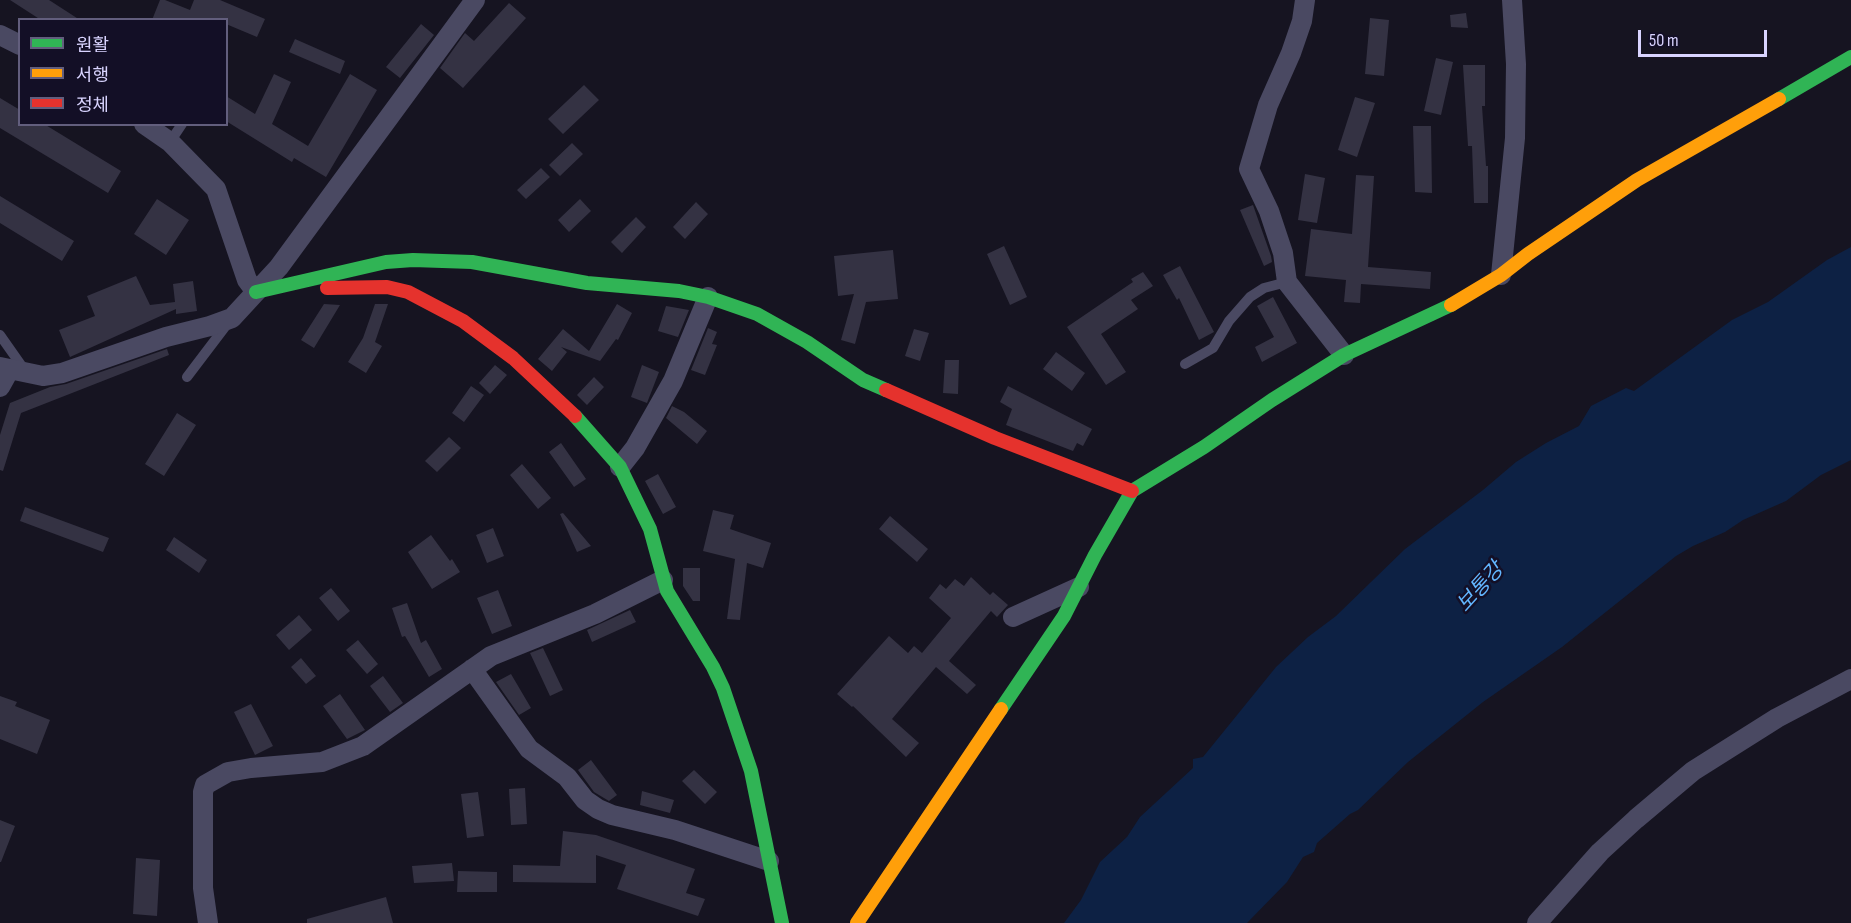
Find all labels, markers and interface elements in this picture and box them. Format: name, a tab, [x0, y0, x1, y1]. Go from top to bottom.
legend	[18, 18, 228, 126]
scale bar	[1641, 18, 1770, 56]
text: 50 m	[1649, 30, 1679, 51]
text: 원활	[76, 35, 109, 56]
text: 서행	[76, 65, 109, 86]
text: 정체	[76, 95, 109, 116]
water label: 보통강	[1452, 558, 1510, 618]

